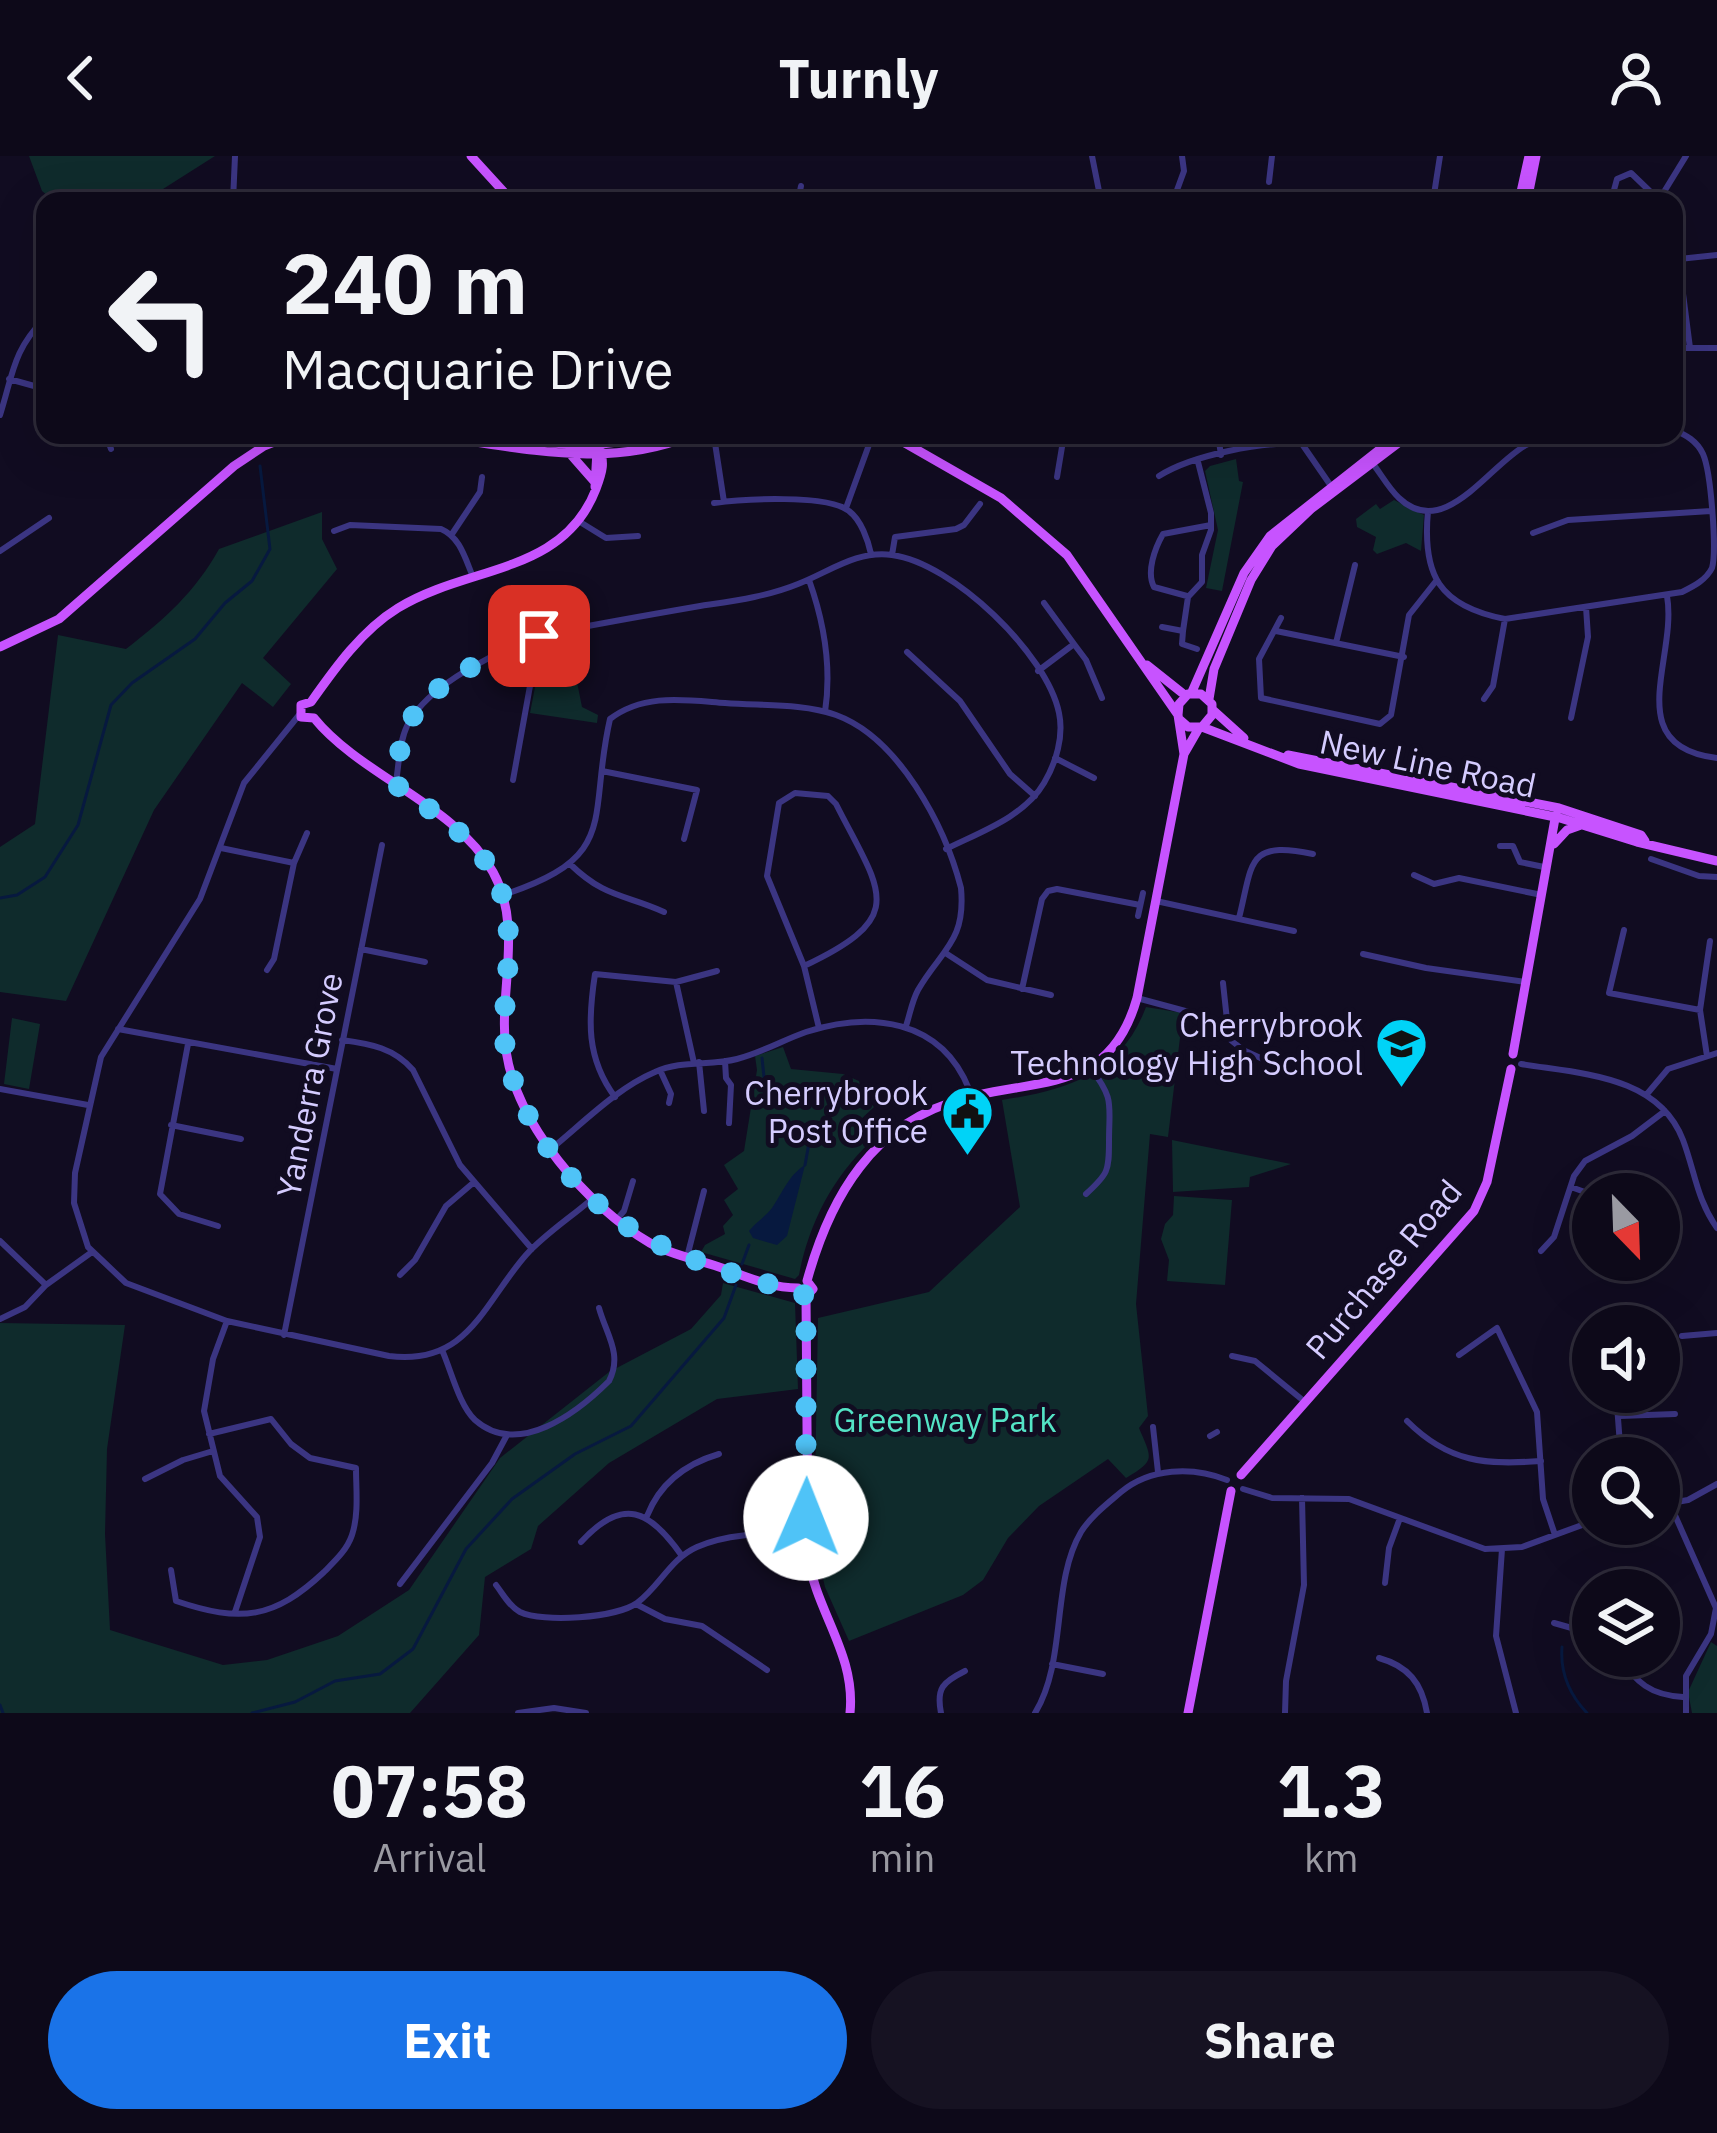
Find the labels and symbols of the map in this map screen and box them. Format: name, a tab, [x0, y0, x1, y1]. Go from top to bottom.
pin	[488, 585, 590, 687]
street label: New Line Road	[1316, 719, 1540, 807]
street label: Yanderra Grove	[266, 969, 352, 1201]
place label: Cherrybrook Technology High School	[1010, 1003, 1363, 1084]
school or university icon: Cherrybrook Technology High School	[1374, 1015, 1430, 1089]
place label: Cherrybrook Post Office	[744, 1071, 928, 1152]
public building icon: Cherrybrook Post Office	[939, 1083, 995, 1157]
street label: Purchase Road	[1295, 1170, 1471, 1368]
north arrow	[1572, 1173, 1680, 1281]
park label: Greenway Park	[833, 1398, 1057, 1441]
position arrow	[743, 1455, 869, 1581]

